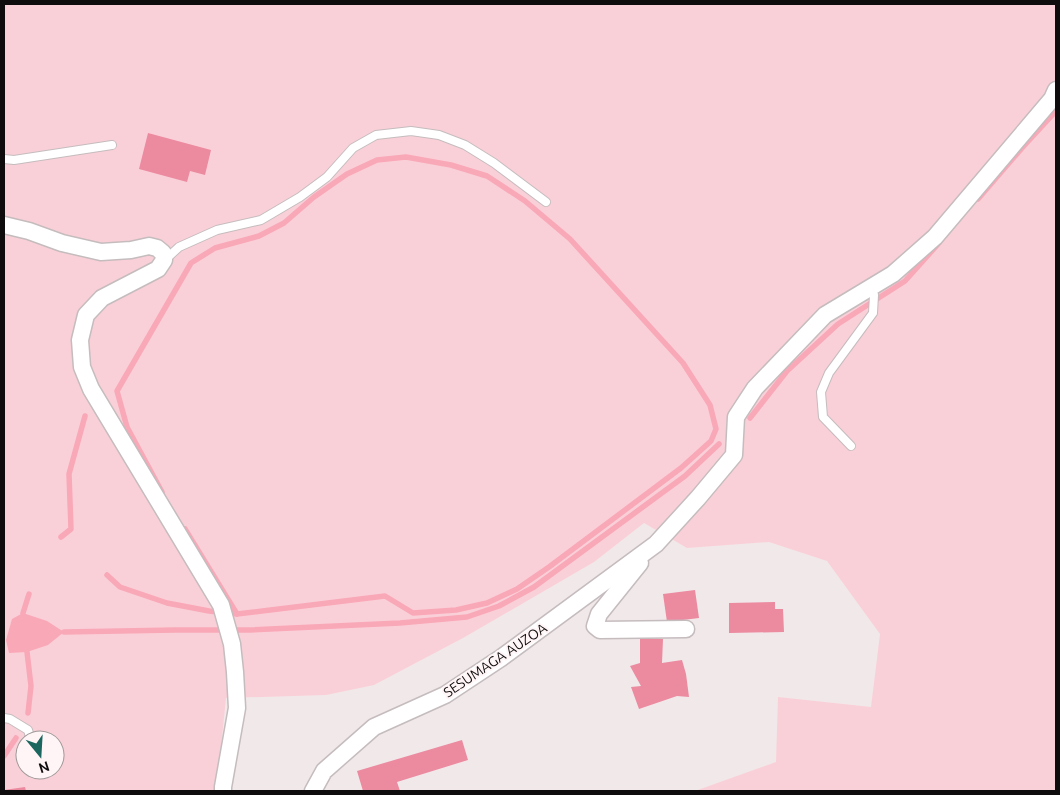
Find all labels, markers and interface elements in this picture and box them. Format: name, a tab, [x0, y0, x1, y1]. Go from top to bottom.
street label: SESUMAGA AUZOA	[440, 620, 550, 700]
north arrow	[15, 730, 65, 780]
text: N	[37, 758, 51, 777]

